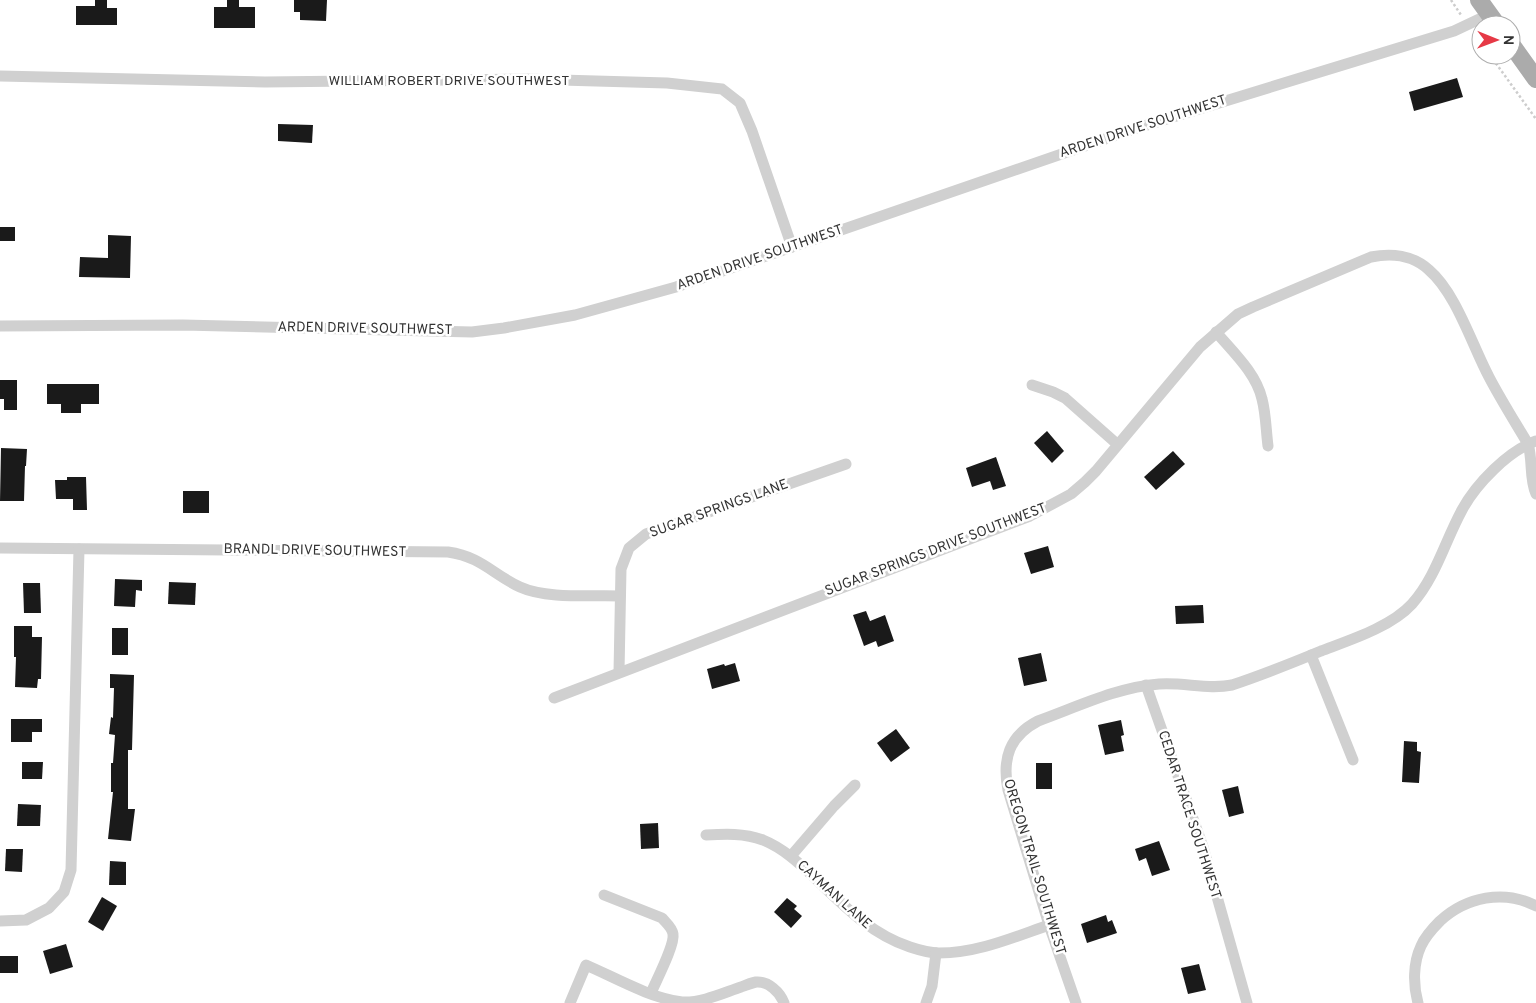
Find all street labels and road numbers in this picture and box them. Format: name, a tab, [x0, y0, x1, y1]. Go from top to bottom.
street label: WILLIAM ROBERT DRIVE SOUTHWEST	[329, 73, 569, 90]
street label: ARDEN DRIVE SOUTHWEST	[1057, 92, 1229, 162]
street label: ARDEN DRIVE SOUTHWEST	[675, 221, 845, 295]
street label: ARDEN DRIVE SOUTHWEST	[277, 319, 453, 339]
street label: SUGAR SPRINGS LANE	[647, 476, 791, 542]
street label: SUGAR SPRINGS DRIVE SOUTHWEST	[823, 500, 1049, 600]
street label: BRANDL DRIVE SOUTHWEST	[223, 541, 407, 561]
street label: CEDAR TRACE SOUTHWEST	[1154, 729, 1224, 901]
street label: OREGON TRAIL SOUTHWEST	[999, 777, 1069, 957]
street label: CAYMAN LANE	[793, 857, 875, 933]

